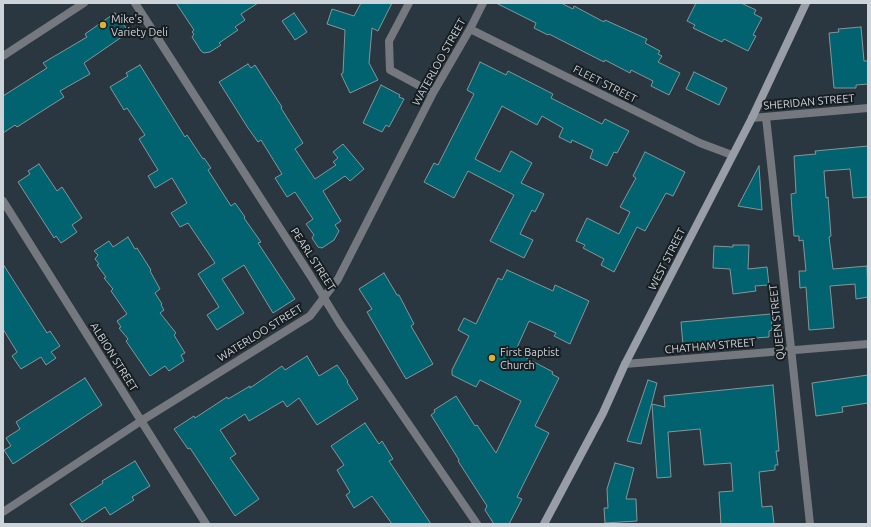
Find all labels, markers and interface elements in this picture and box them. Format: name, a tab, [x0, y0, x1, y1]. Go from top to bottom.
place label: Mike's Variety Deli	[111, 12, 168, 38]
street label: WATERLOO STREET	[410, 16, 468, 108]
marker: Mike's Variety Deli	[98, 20, 108, 30]
street label: FLEET STREET	[571, 62, 639, 106]
street label: SHERIDAN STREET	[763, 91, 855, 113]
street label: PEARL STREET	[288, 225, 338, 293]
street label: WEST STREET	[646, 226, 688, 292]
street label: QUEEN STREET	[766, 284, 788, 360]
street label: WATERLOO STREET	[215, 302, 305, 364]
street label: ALBION STREET	[88, 320, 140, 394]
street label: CHATHAM STREET	[664, 335, 756, 357]
place label: First Baptist Church	[500, 345, 559, 371]
marker: First Baptist Church	[487, 353, 497, 363]

